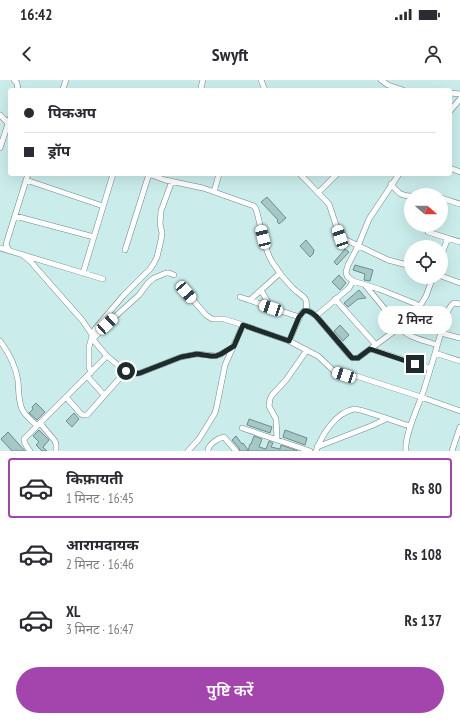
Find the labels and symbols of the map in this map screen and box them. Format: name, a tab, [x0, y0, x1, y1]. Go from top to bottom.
north arrow	[404, 188, 448, 232]
car	[254, 224, 272, 250]
car	[331, 224, 349, 250]
car	[174, 279, 198, 305]
car	[258, 298, 284, 318]
callout: 2 मिनट	[378, 306, 452, 334]
car	[94, 311, 120, 337]
route end	[406, 355, 424, 373]
route start	[117, 362, 135, 380]
car	[331, 366, 357, 384]

